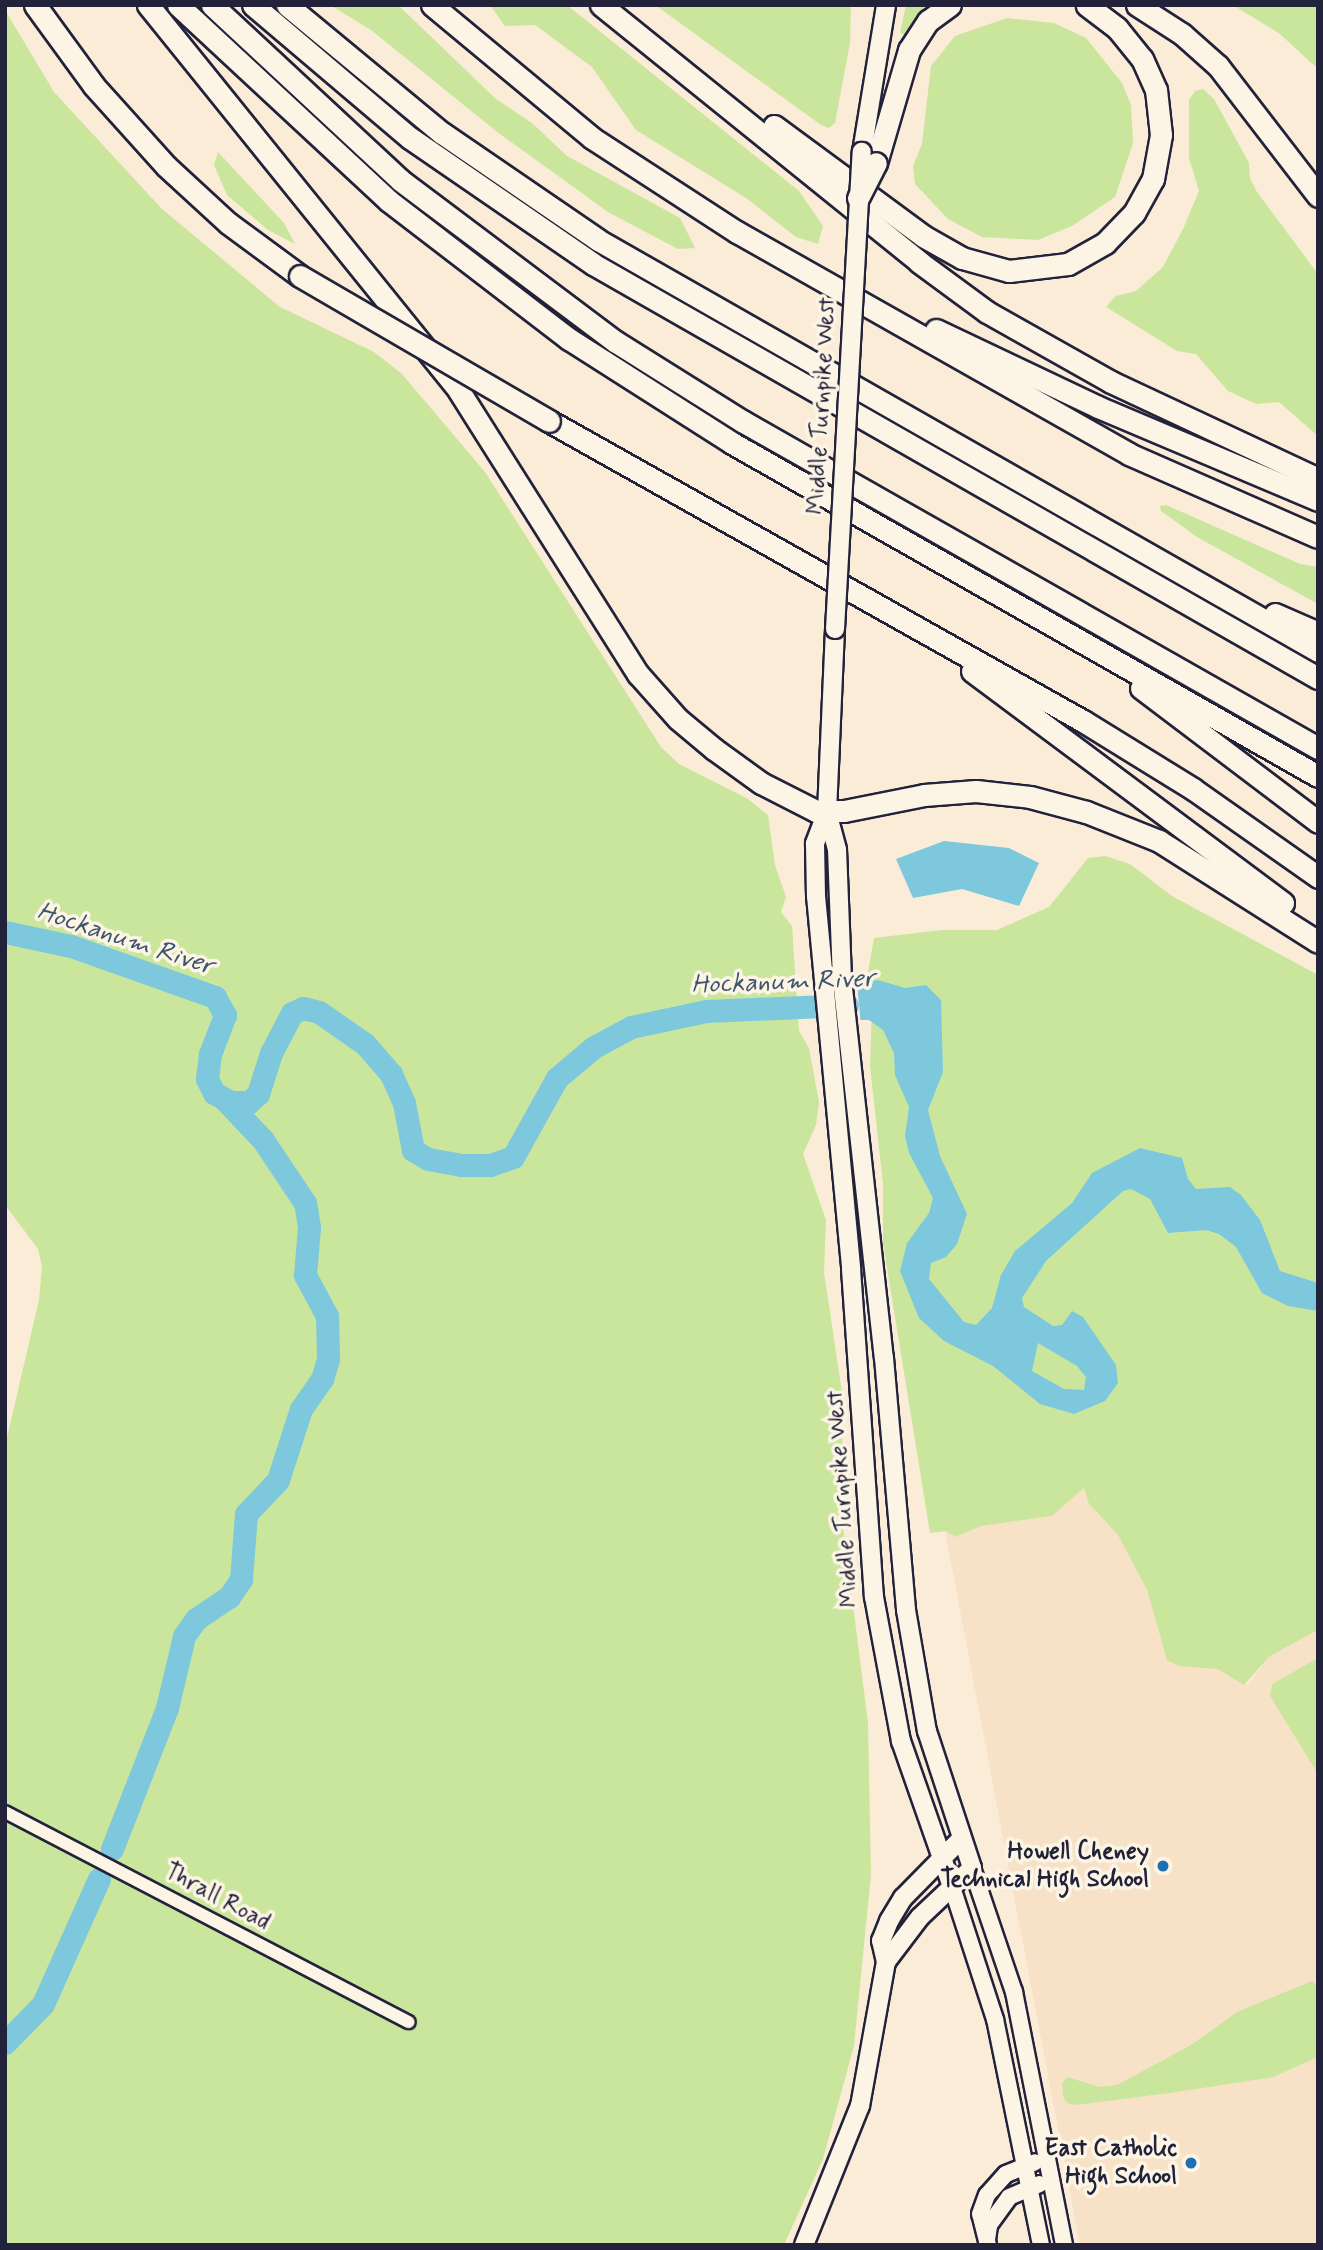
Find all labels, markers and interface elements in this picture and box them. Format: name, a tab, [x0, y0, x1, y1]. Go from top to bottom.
street label: Middle Turnpike West	[802, 295, 842, 517]
water label: Hockanum River	[33, 897, 217, 983]
water label: Hockanum River	[691, 964, 875, 1002]
street label: Middle Turnpike West	[821, 1388, 865, 1610]
place label: Howell Cheney Technical High School	[941, 1838, 1149, 1894]
street label: Thrall Road	[160, 1857, 274, 1937]
marker: Howell Cheney Technical High School	[1155, 1858, 1171, 1874]
place label: East Catholic High School	[1045, 2135, 1177, 2191]
marker: East Catholic High School	[1183, 2155, 1199, 2171]

